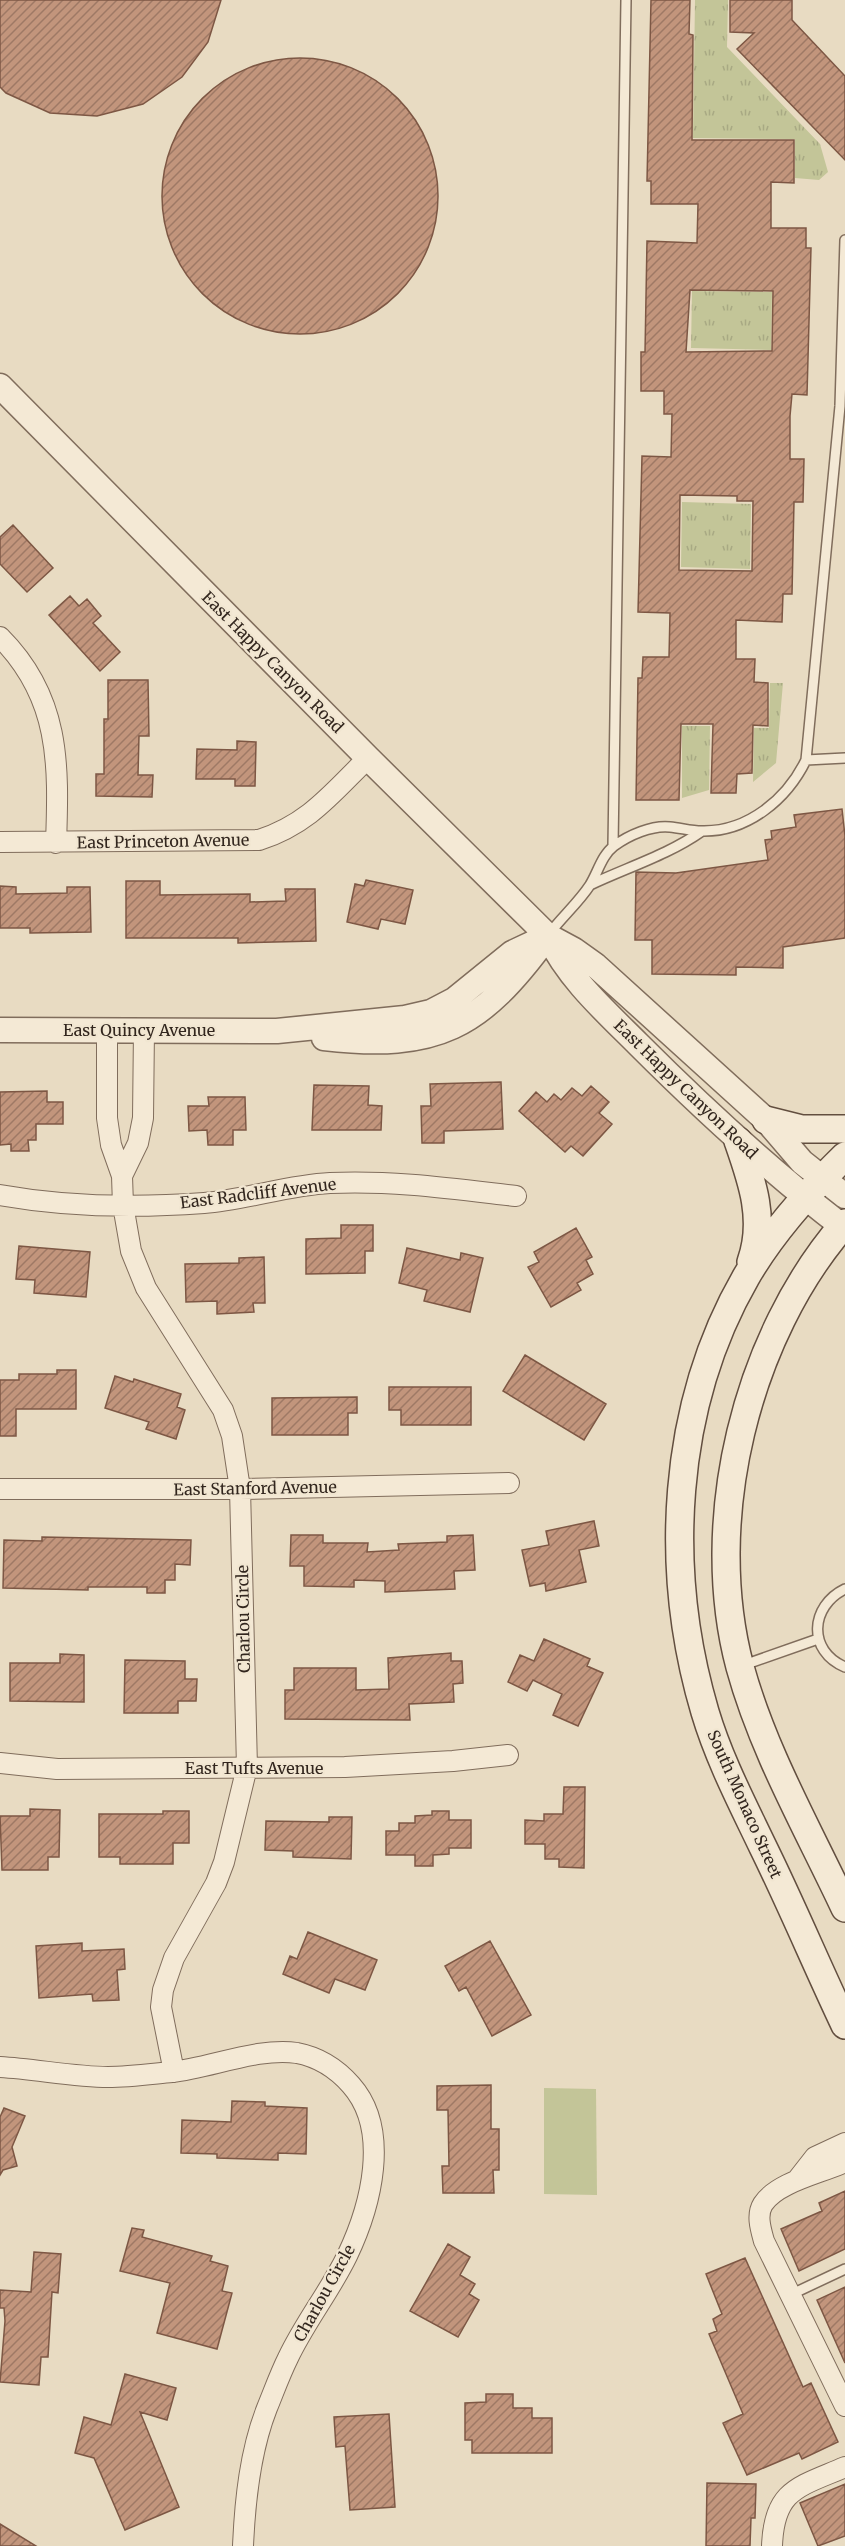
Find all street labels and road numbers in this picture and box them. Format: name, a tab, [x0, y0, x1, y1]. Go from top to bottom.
street label: East Happy Canyon Road	[198, 587, 348, 737]
street label: East Princeton Avenue	[77, 829, 249, 853]
street label: East Happy Canyon Road	[610, 1015, 762, 1163]
street label: East Quincy Avenue	[63, 1020, 215, 1040]
street label: East Radcliff Avenue	[179, 1174, 337, 1212]
street label: East Stanford Avenue	[173, 1477, 337, 1499]
street label: Charlou Circle	[232, 1565, 254, 1673]
street label: South Monaco Street	[703, 1727, 787, 1882]
street label: East Tufts Avenue	[185, 1758, 323, 1778]
street label: Charlou Circle	[289, 2241, 359, 2345]

